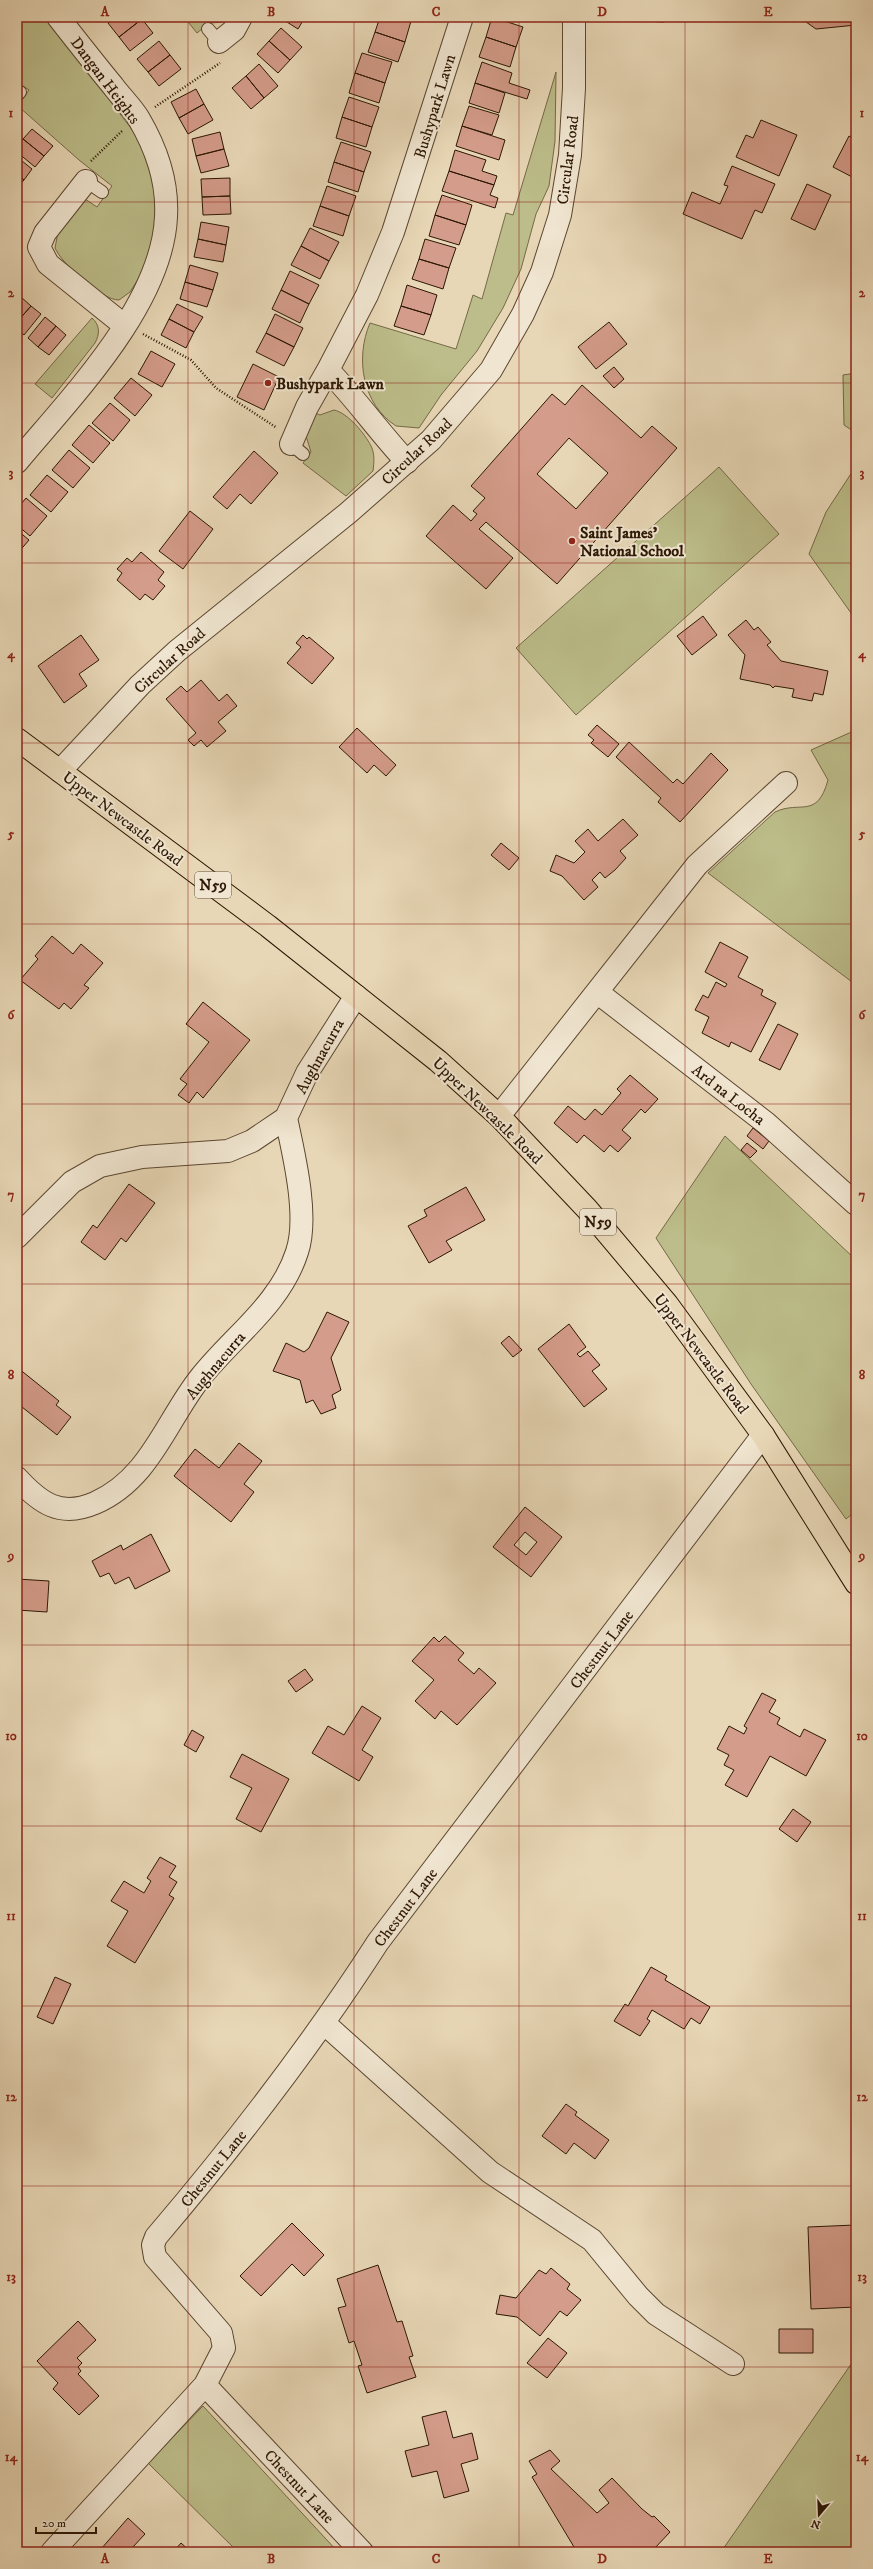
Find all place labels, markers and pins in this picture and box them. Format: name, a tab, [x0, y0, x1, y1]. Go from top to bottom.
place label: Bushypark Lawn	[276, 374, 385, 394]
marker: Bushypark Lawn	[263, 378, 273, 388]
place label: Saint James' National School	[580, 523, 685, 561]
marker: Saint James' National School	[567, 536, 577, 546]

